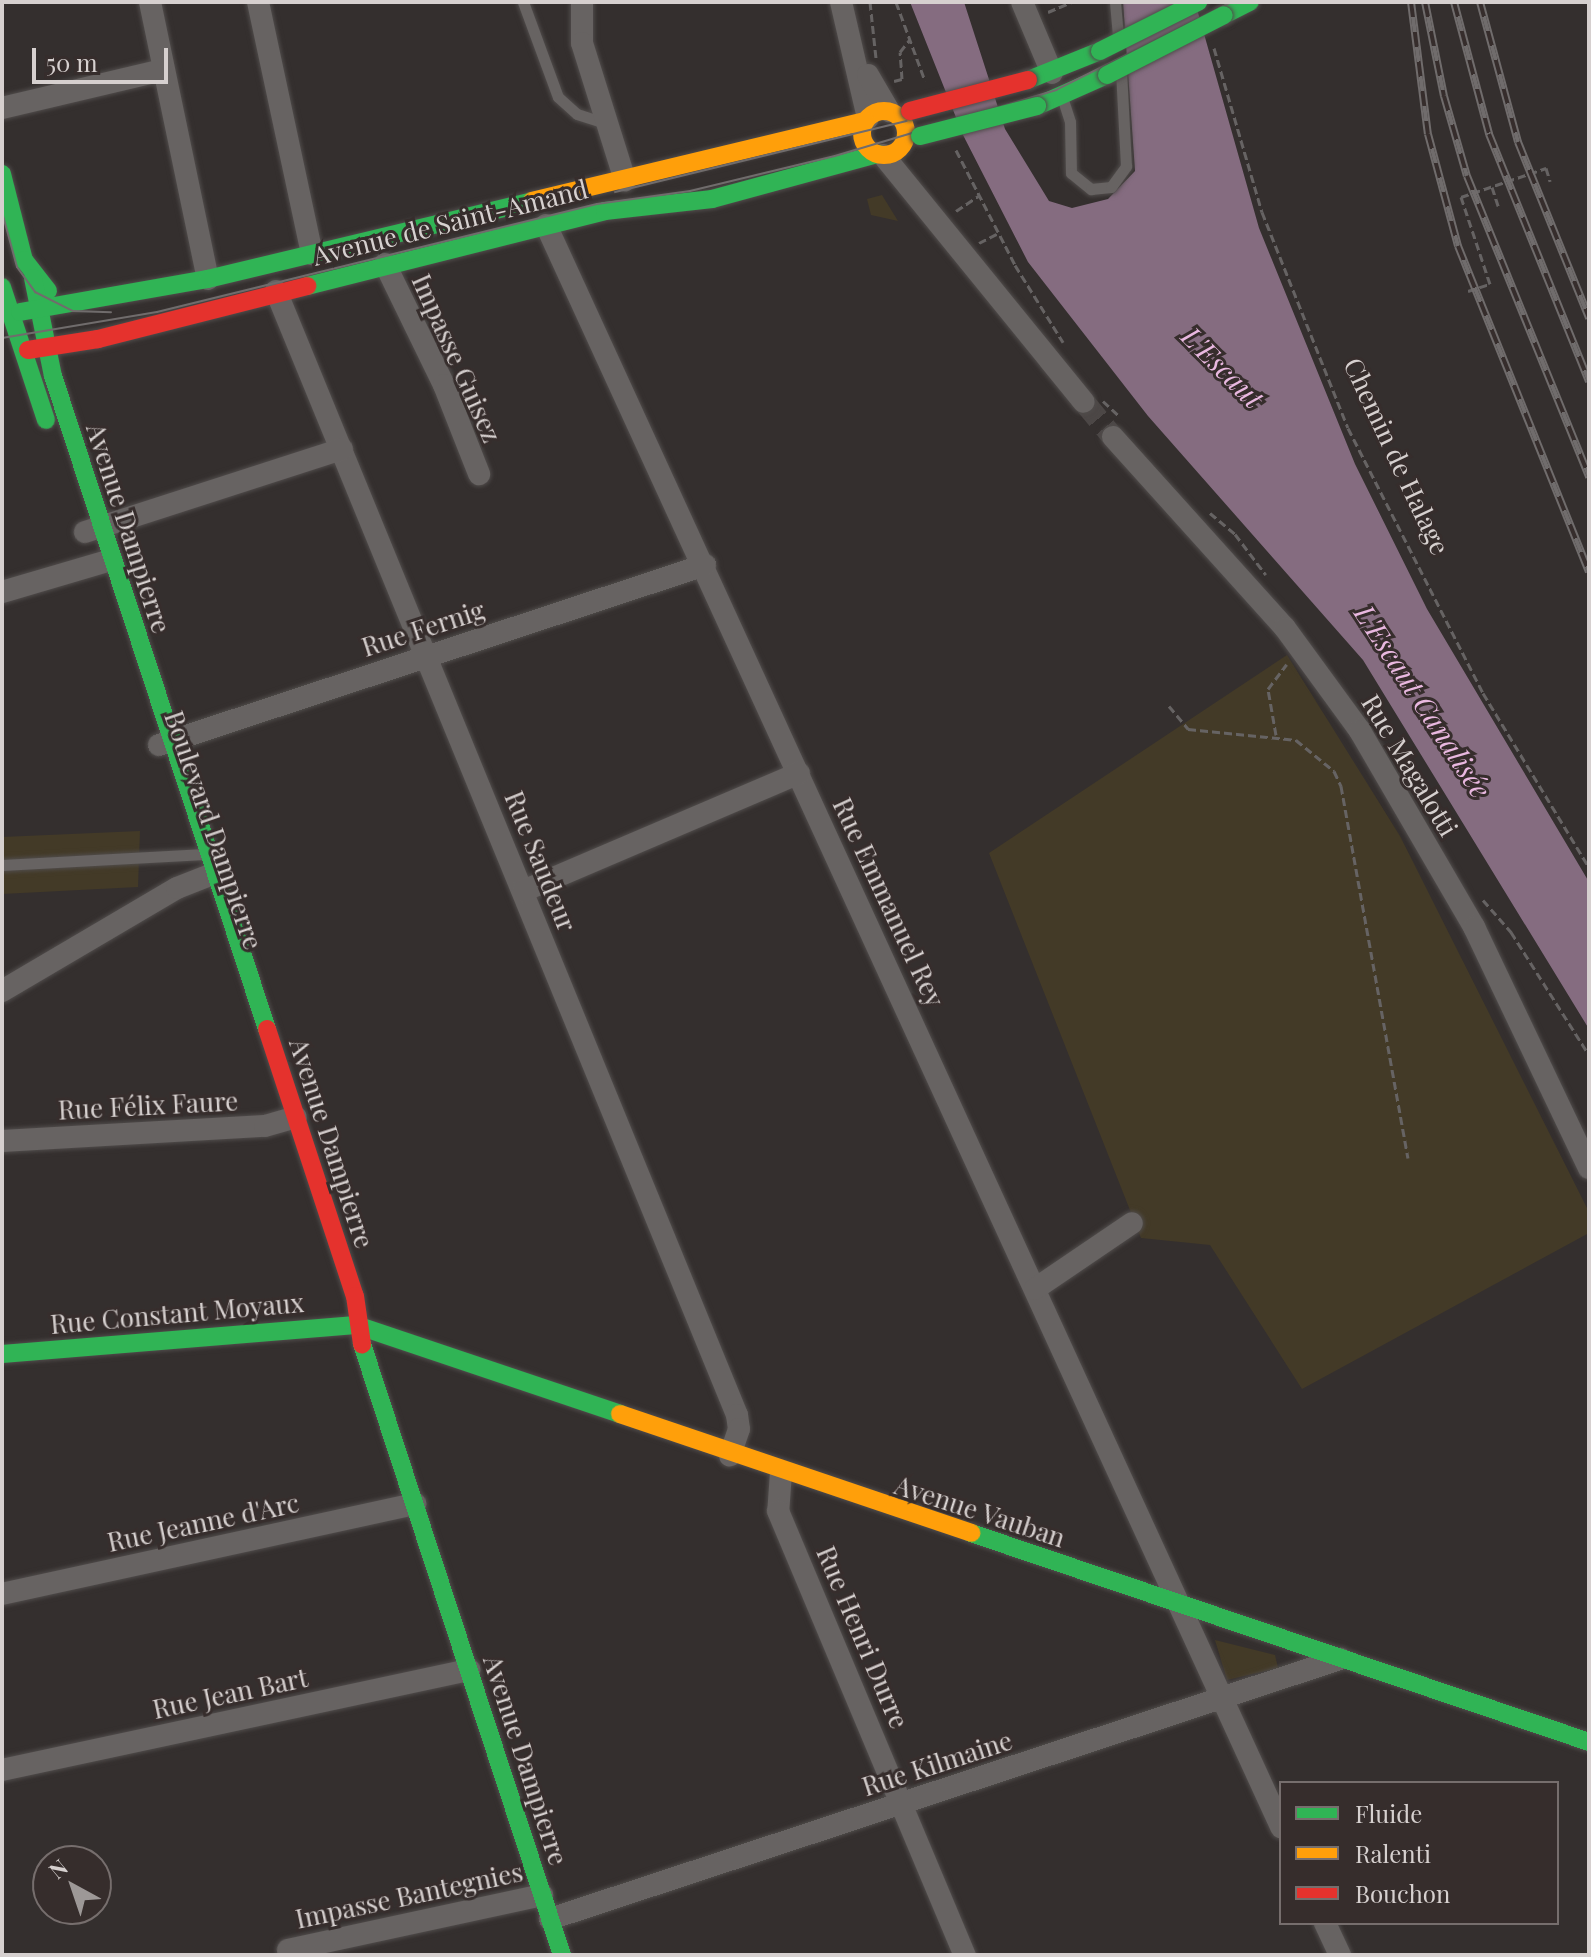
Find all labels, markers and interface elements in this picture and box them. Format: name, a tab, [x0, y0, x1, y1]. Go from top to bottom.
scale bar	[36, 32, 172, 82]
text: 50 m	[46, 46, 98, 78]
street label: Avenue de Saint-Amand	[309, 173, 591, 271]
street label: Impasse Guisez	[406, 269, 508, 447]
water label: L'Escaut	[1175, 319, 1271, 415]
street label: Chemin de Halage	[1338, 353, 1456, 559]
street label: Avenue Dampierre	[80, 419, 178, 637]
street label: Rue Fernig	[358, 593, 488, 663]
water label: L'Escaut Canalisée	[1348, 598, 1498, 804]
street label: Rue Magalotti	[1355, 688, 1465, 842]
street label: Boulevard Dampierre	[159, 707, 269, 953]
street label: Rue Saudeur	[499, 786, 583, 936]
street label: Rue Emmanuel Rey	[827, 793, 951, 1011]
street label: Avenue Dampierre	[283, 1034, 381, 1252]
street label: Rue Félix Faure	[57, 1085, 239, 1125]
street label: Rue Constant Moyaux	[49, 1286, 305, 1340]
street label: Avenue Vauban	[890, 1469, 1070, 1553]
street label: Rue Jeanne d'Arc	[104, 1486, 302, 1558]
street label: Rue Henri Durre	[811, 1541, 915, 1733]
street label: Avenue Dampierre	[477, 1651, 575, 1869]
street label: Rue Jean Bart	[150, 1661, 310, 1725]
street label: Rue Kilmaine	[858, 1724, 1016, 1802]
legend	[1279, 1781, 1559, 1925]
text: Fluide	[1355, 1797, 1422, 1829]
text: Ralenti	[1355, 1837, 1431, 1869]
north arrow	[32, 1845, 112, 1925]
text: N	[42, 1852, 74, 1885]
street label: Impasse Bantegnies	[293, 1856, 525, 1934]
text: Bouchon	[1355, 1877, 1450, 1909]

